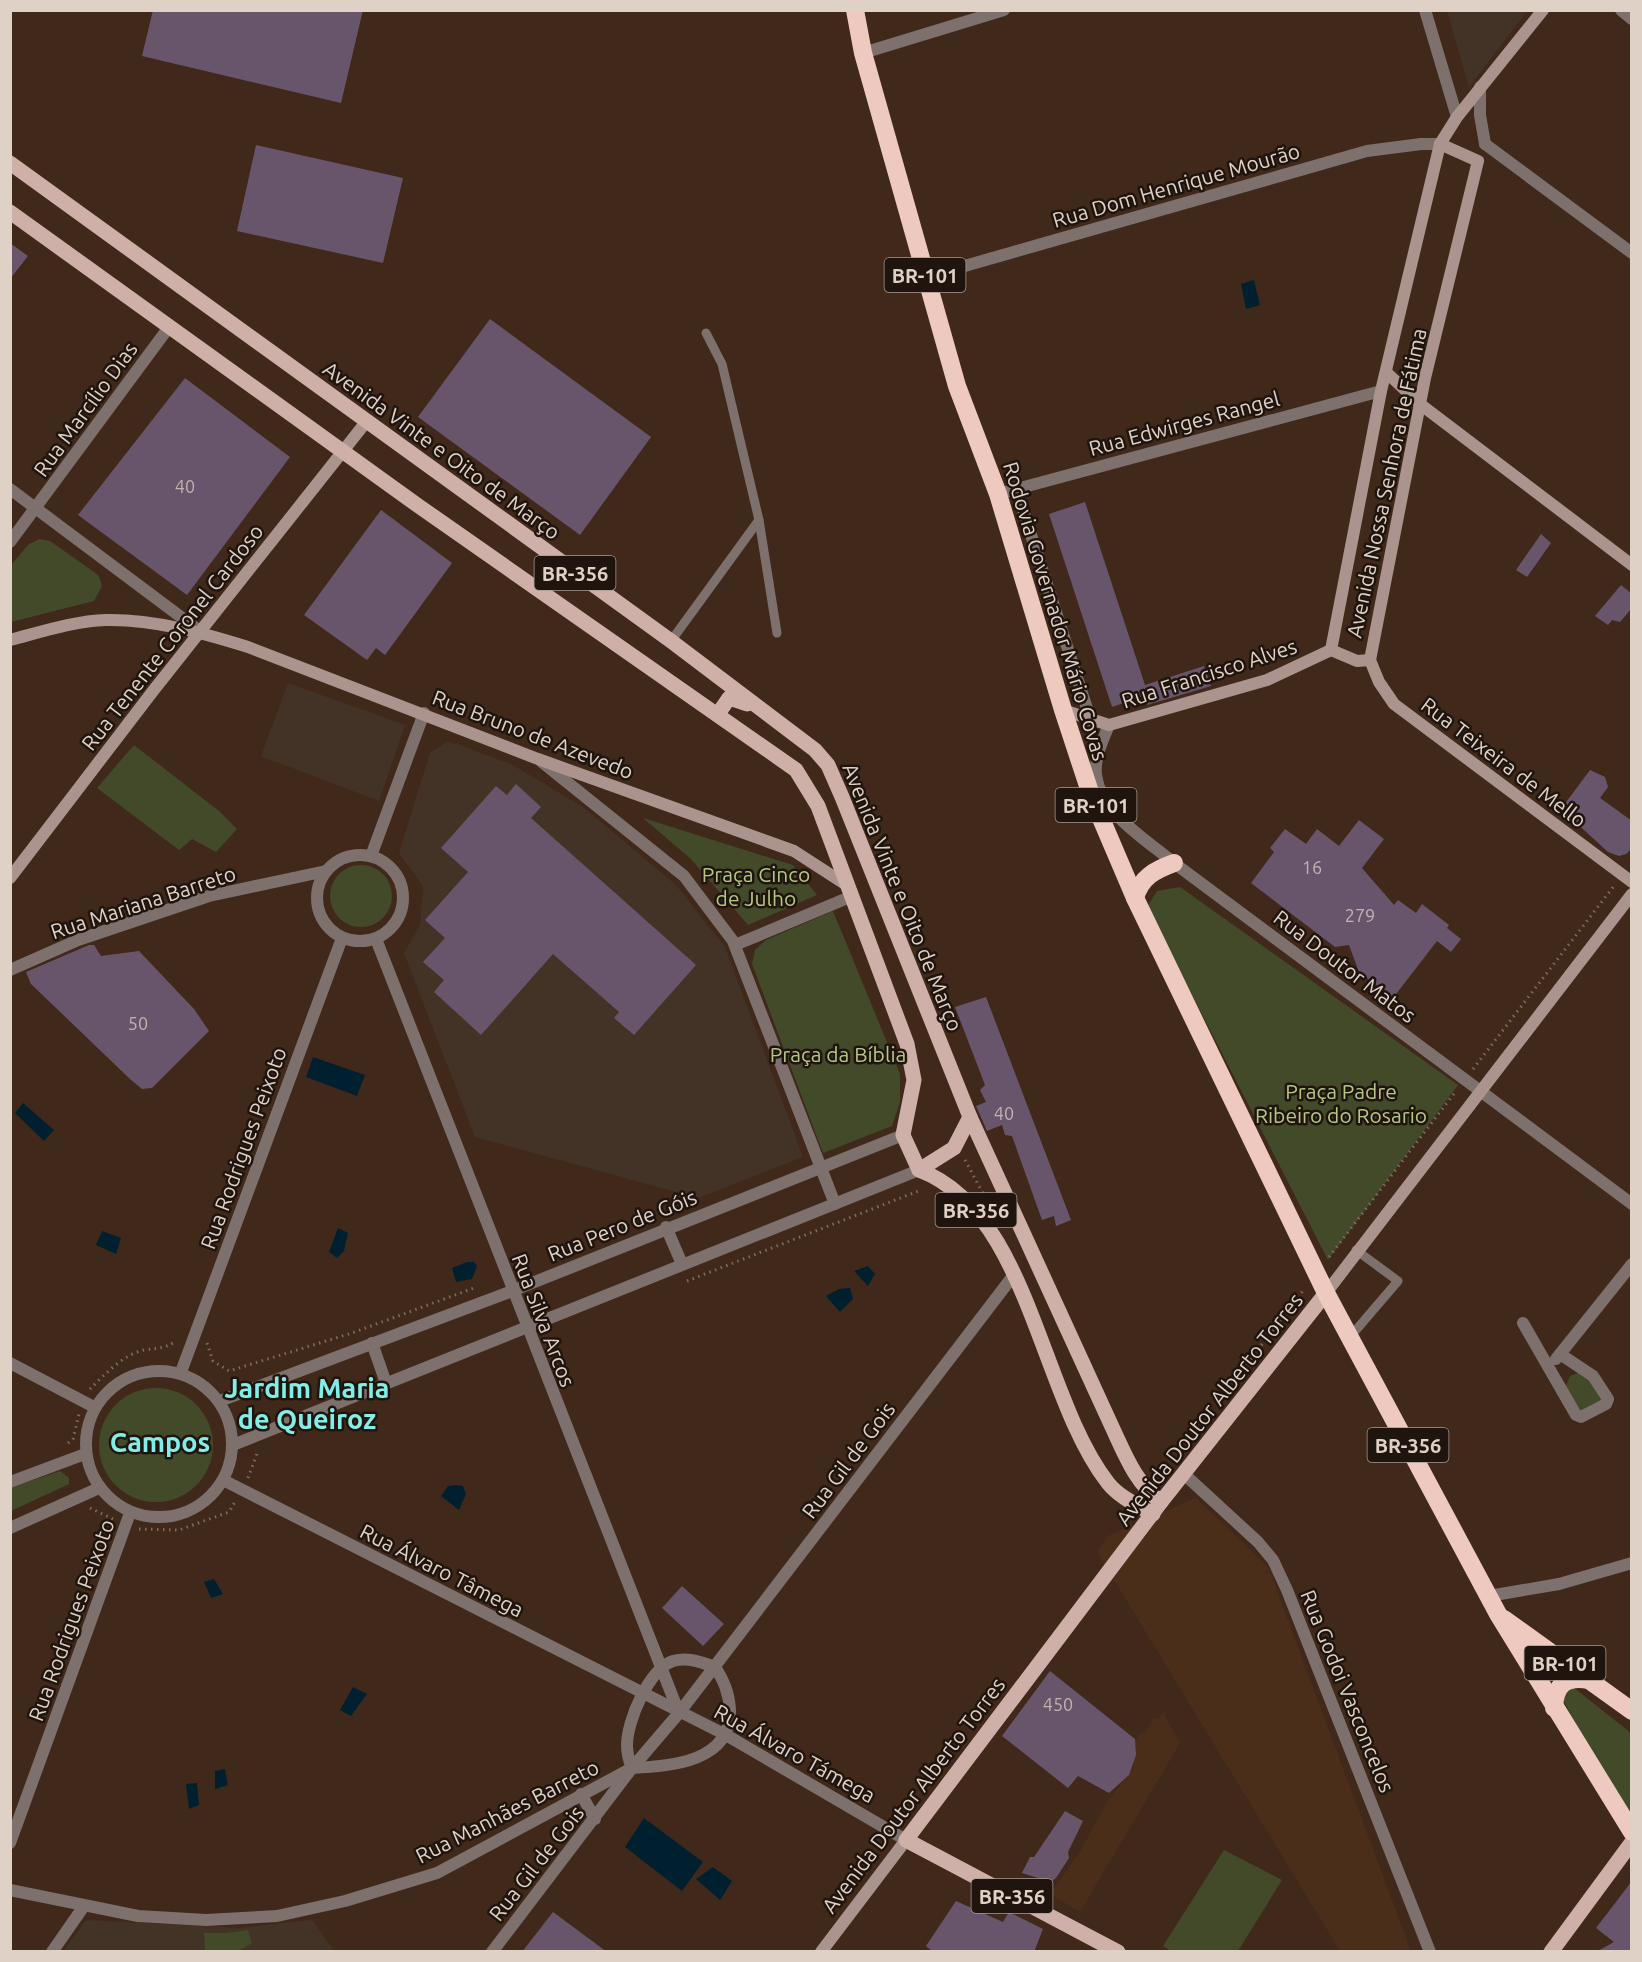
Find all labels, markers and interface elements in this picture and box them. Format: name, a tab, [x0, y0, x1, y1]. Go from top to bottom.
street label: Rua Dom Henrique Mourão	[1050, 138, 1302, 232]
road number: BR-101	[884, 258, 966, 292]
street label: Avenida Nossa Senhora de Fátima	[1341, 326, 1431, 640]
street label: Rua Marcílio Dias	[28, 337, 142, 481]
street label: Avenida Vinte e Oito de Março	[319, 356, 565, 544]
street label: Rua Edwirges Rangel	[1086, 386, 1282, 460]
street label: Rodovia Governador Mário Covas	[999, 459, 1113, 763]
house number: 40	[175, 476, 195, 496]
street label: Rua Tenente Coronel Cardoso	[76, 519, 268, 755]
road number: BR-356	[534, 556, 616, 590]
street label: Rua Francisco Alves	[1118, 633, 1300, 713]
street label: Rua Bruno de Azevedo	[429, 685, 637, 783]
street label: Rua Teixeira de Mello	[1417, 692, 1591, 832]
street label: Avenida Vinte e Oito de Março	[838, 760, 968, 1034]
road number: BR-101	[1056, 788, 1136, 822]
house number: 16	[1302, 857, 1322, 877]
street label: Rua Mariana Barreto	[47, 861, 239, 943]
park label: Praça Cinco de Julho	[702, 862, 810, 910]
street label: Rua Doutor Matos	[1269, 905, 1421, 1027]
house number: 279	[1345, 905, 1375, 925]
house number: 50	[128, 1013, 148, 1033]
park label: Praça da Bíblia	[770, 1042, 906, 1066]
street label: Rua Rodrigues Peixoto	[195, 1044, 291, 1252]
park label: Praça Padre Ribeiro do Rosario	[1255, 1079, 1427, 1127]
house number: 40	[994, 1103, 1014, 1123]
street label: Rua Pero de Góis	[544, 1184, 700, 1266]
road number: BR-356	[936, 1193, 1016, 1227]
street label: Rua Silva Arcos	[508, 1250, 580, 1390]
street label: Avenida Doutor Alberto Torres	[1111, 1288, 1307, 1530]
district label: Jardim Maria de Queiroz	[225, 1373, 389, 1434]
street label: Rua Gil de Gois	[797, 1397, 899, 1523]
district label: Campos	[110, 1427, 210, 1457]
road number: BR-356	[1368, 1428, 1448, 1462]
street label: Rua Rodrigues Peixoto	[23, 1516, 119, 1724]
street label: Rua Álvaro Tâmega	[356, 1518, 528, 1622]
street label: Rua Godoi Vasconcelos	[1296, 1586, 1400, 1796]
road number: BR-101	[1524, 1646, 1606, 1680]
street label: Avenida Doutor Alberto Torres	[817, 1673, 1009, 1917]
house number: 450	[1043, 1694, 1073, 1714]
street label: Rua Álvaro Támega	[710, 1699, 880, 1807]
street label: Rua Manhães Barreto	[412, 1754, 602, 1868]
street label: Rua Gil de Gois	[484, 1801, 588, 1925]
road number: BR-356	[972, 1879, 1052, 1913]

